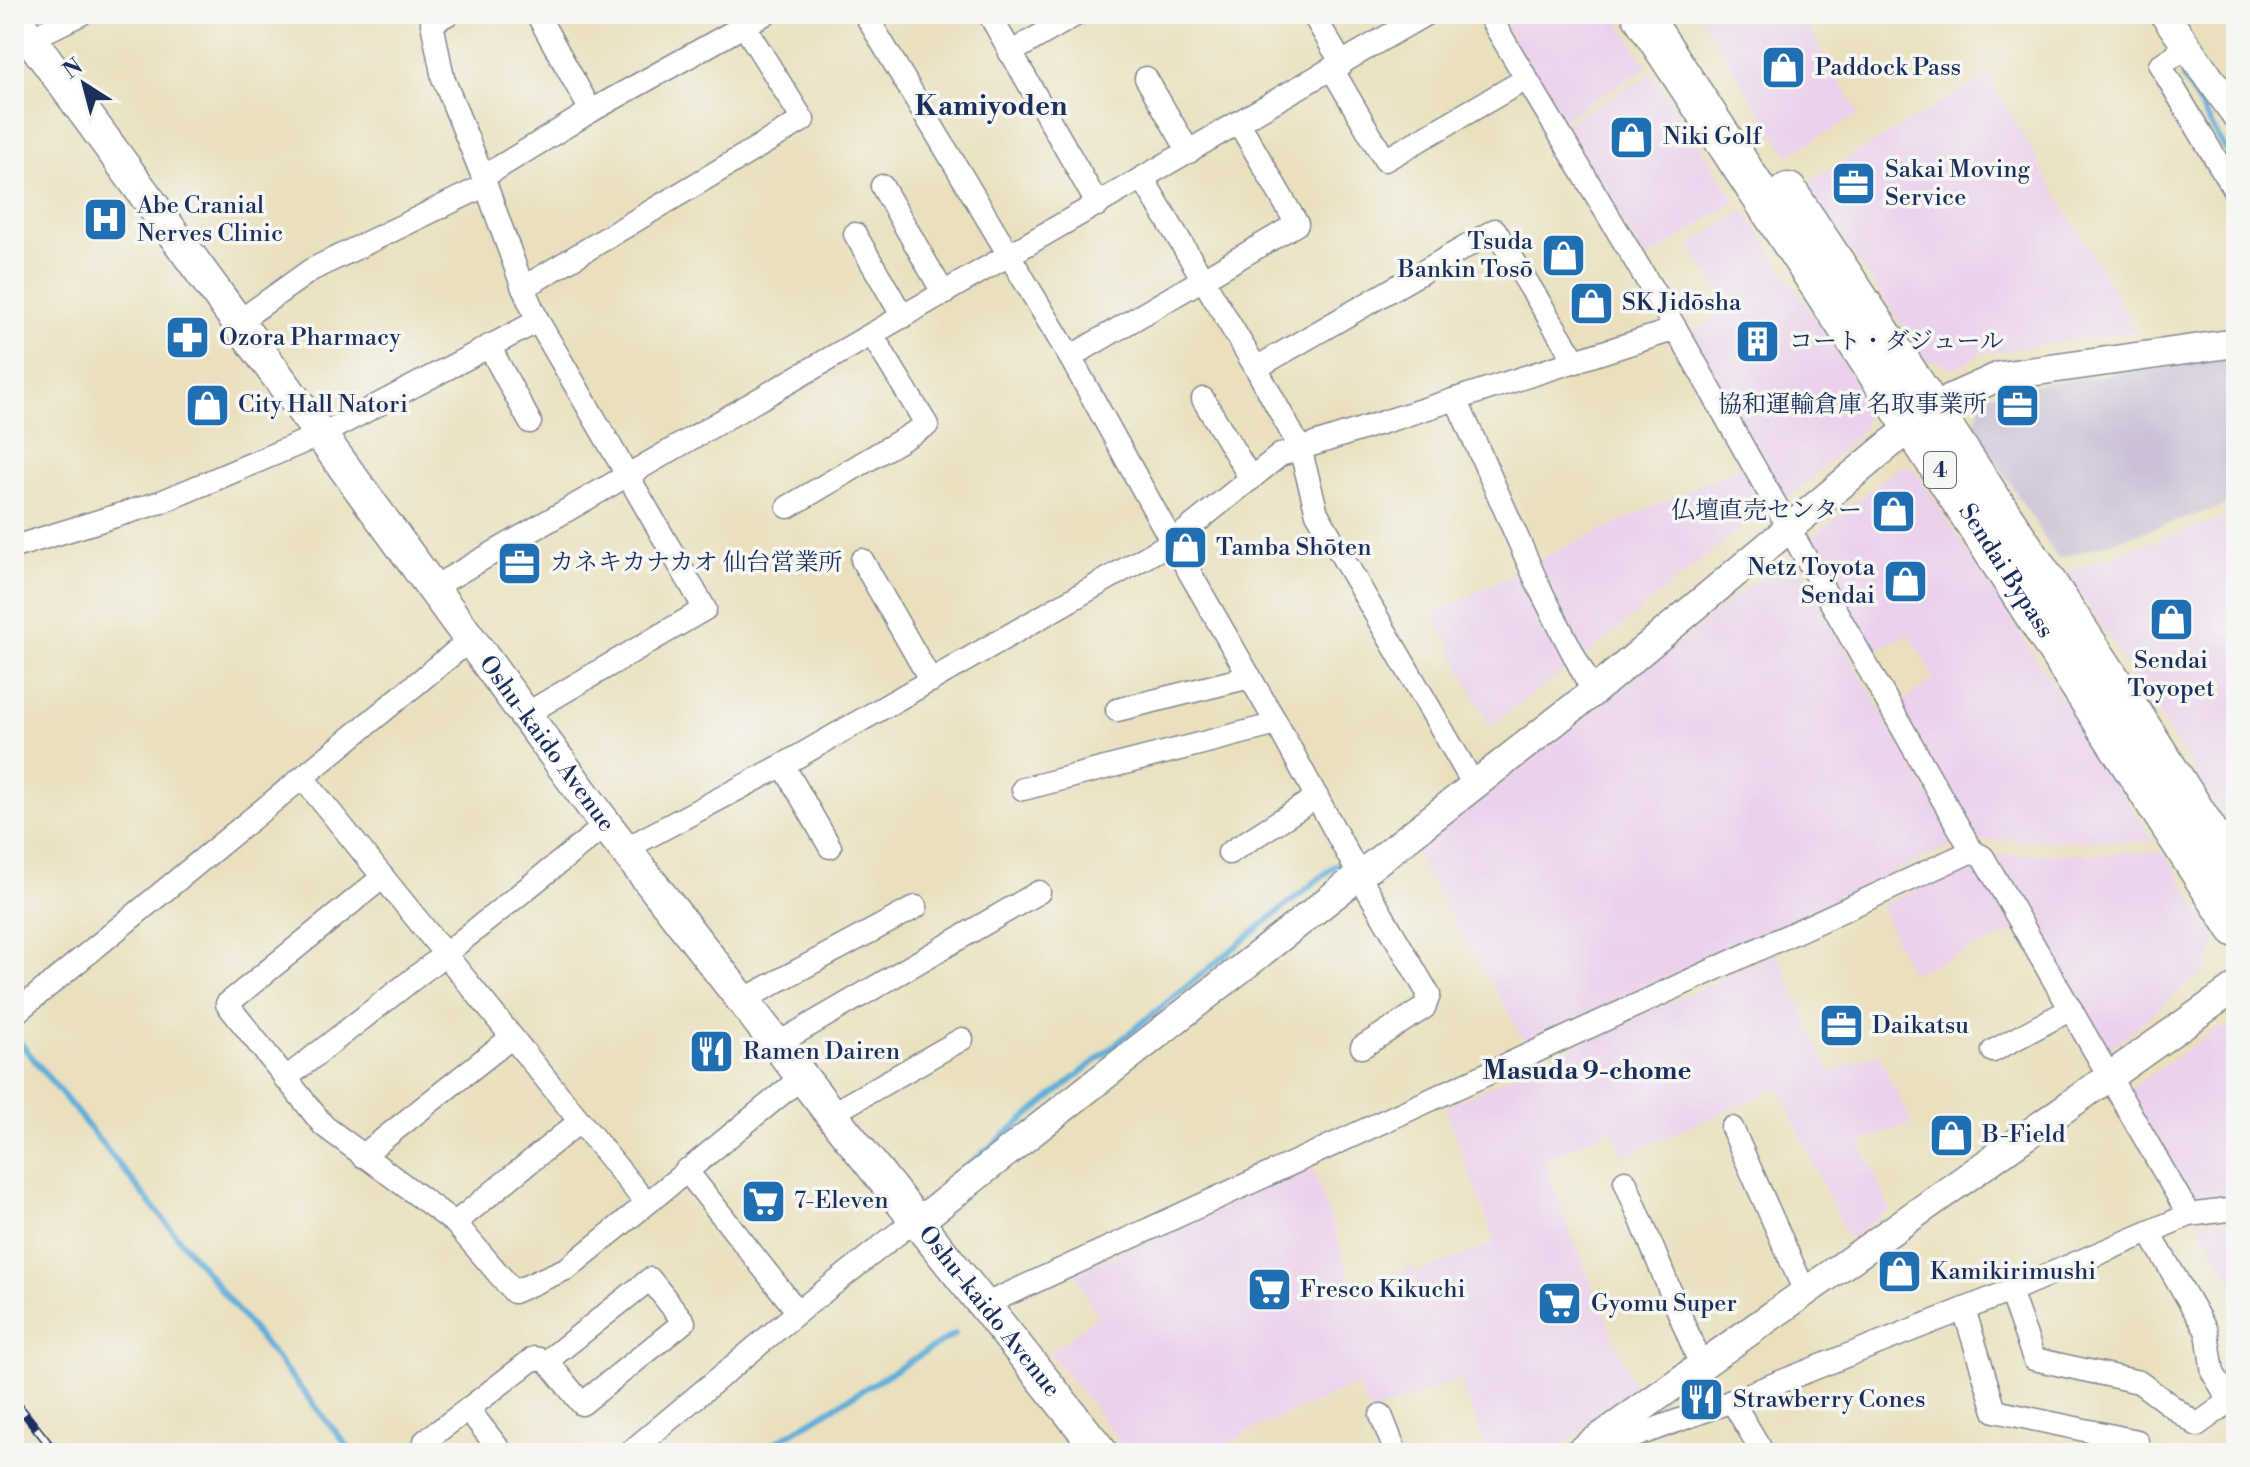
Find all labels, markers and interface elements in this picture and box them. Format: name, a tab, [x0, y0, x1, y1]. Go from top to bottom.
north arrow	[44, 44, 124, 124]
shop icon: Paddock Pass	[1760, 44, 1808, 92]
text: N	[58, 53, 89, 85]
place label: Paddock Pass	[1815, 53, 1961, 83]
district label: Kamiyoden	[915, 89, 1067, 124]
shop icon: Niki Golf	[1608, 113, 1656, 161]
place label: Niki Golf	[1663, 122, 1762, 152]
place label: Sakai Moving Service	[1885, 155, 2031, 213]
office icon: Sakai Moving Service	[1830, 160, 1878, 208]
place label: Abe Cranial Nerves Clinic	[136, 191, 283, 249]
hospital icon: Abe Cranial Nerves Clinic	[82, 196, 130, 244]
place label: Tsuda Bankin Tosō	[1397, 227, 1534, 285]
shop icon: Tsuda Bankin Tosō	[1540, 232, 1588, 280]
shop icon: SK Jidōsha	[1567, 279, 1615, 327]
place label: SK Jidōsha	[1622, 288, 1742, 318]
pharmacy icon: Ozora Pharmacy	[164, 314, 212, 362]
building icon: コート・ダジュール	[1734, 318, 1782, 366]
place label: Ozora Pharmacy	[219, 323, 401, 353]
place label: コート・ダジュール	[1789, 327, 2004, 357]
shop icon: City Hall Natori	[183, 381, 231, 429]
office icon: 協和運輸倉庫 名取事業所	[1994, 381, 2042, 429]
place label: City Hall Natori	[238, 390, 408, 420]
place label: 協和運輸倉庫 名取事業所	[1718, 390, 1987, 420]
road number: 4	[1924, 452, 1956, 488]
shop icon: 仏壇直売センター	[1869, 487, 1917, 535]
place label: 仏壇直売センター	[1671, 496, 1862, 526]
street label: Sendai Bypass	[1952, 498, 2060, 644]
shop icon: Tamba Shōten	[1161, 524, 1209, 572]
place label: Tamba Shōten	[1216, 533, 1372, 563]
office icon: カネキカナカオ 仙台営業所	[495, 539, 543, 587]
place label: カネキカナカオ 仙台営業所	[550, 548, 842, 578]
place label: Netz Toyota Sendai	[1747, 553, 1876, 611]
shop icon: Netz Toyota Sendai	[1882, 558, 1930, 606]
shop icon: Sendai Toyopet	[2147, 595, 2195, 643]
place label: Sendai Toyopet	[2128, 646, 2215, 704]
street label: Oshu-kaido Avenue	[472, 650, 621, 838]
office icon: Daikatsu	[1817, 1002, 1865, 1050]
place label: Daikatsu	[1872, 1011, 1969, 1041]
restaurant icon: Ramen Dairen	[688, 1028, 736, 1076]
place label: Ramen Dairen	[743, 1037, 900, 1067]
district label: Masuda 9-chome	[1483, 1055, 1691, 1087]
shop icon: B-Field	[1927, 1111, 1975, 1159]
place label: B-Field	[1981, 1120, 2066, 1150]
supermarket icon: 7-Eleven	[739, 1177, 787, 1225]
place label: 7-Eleven	[794, 1186, 889, 1216]
street label: Oshu-kaido Avenue	[911, 1220, 1067, 1404]
shop icon: Kamikirimushi	[1875, 1248, 1923, 1296]
place label: Kamikirimushi	[1930, 1257, 2096, 1287]
supermarket icon: Fresco Kikuchi	[1245, 1266, 1293, 1314]
place label: Fresco Kikuchi	[1300, 1275, 1465, 1305]
supermarket icon: Gyomu Super	[1536, 1280, 1584, 1328]
place label: Gyomu Super	[1591, 1289, 1737, 1319]
restaurant icon: Strawberry Cones	[1678, 1376, 1726, 1424]
place label: Strawberry Cones	[1733, 1385, 1925, 1415]

